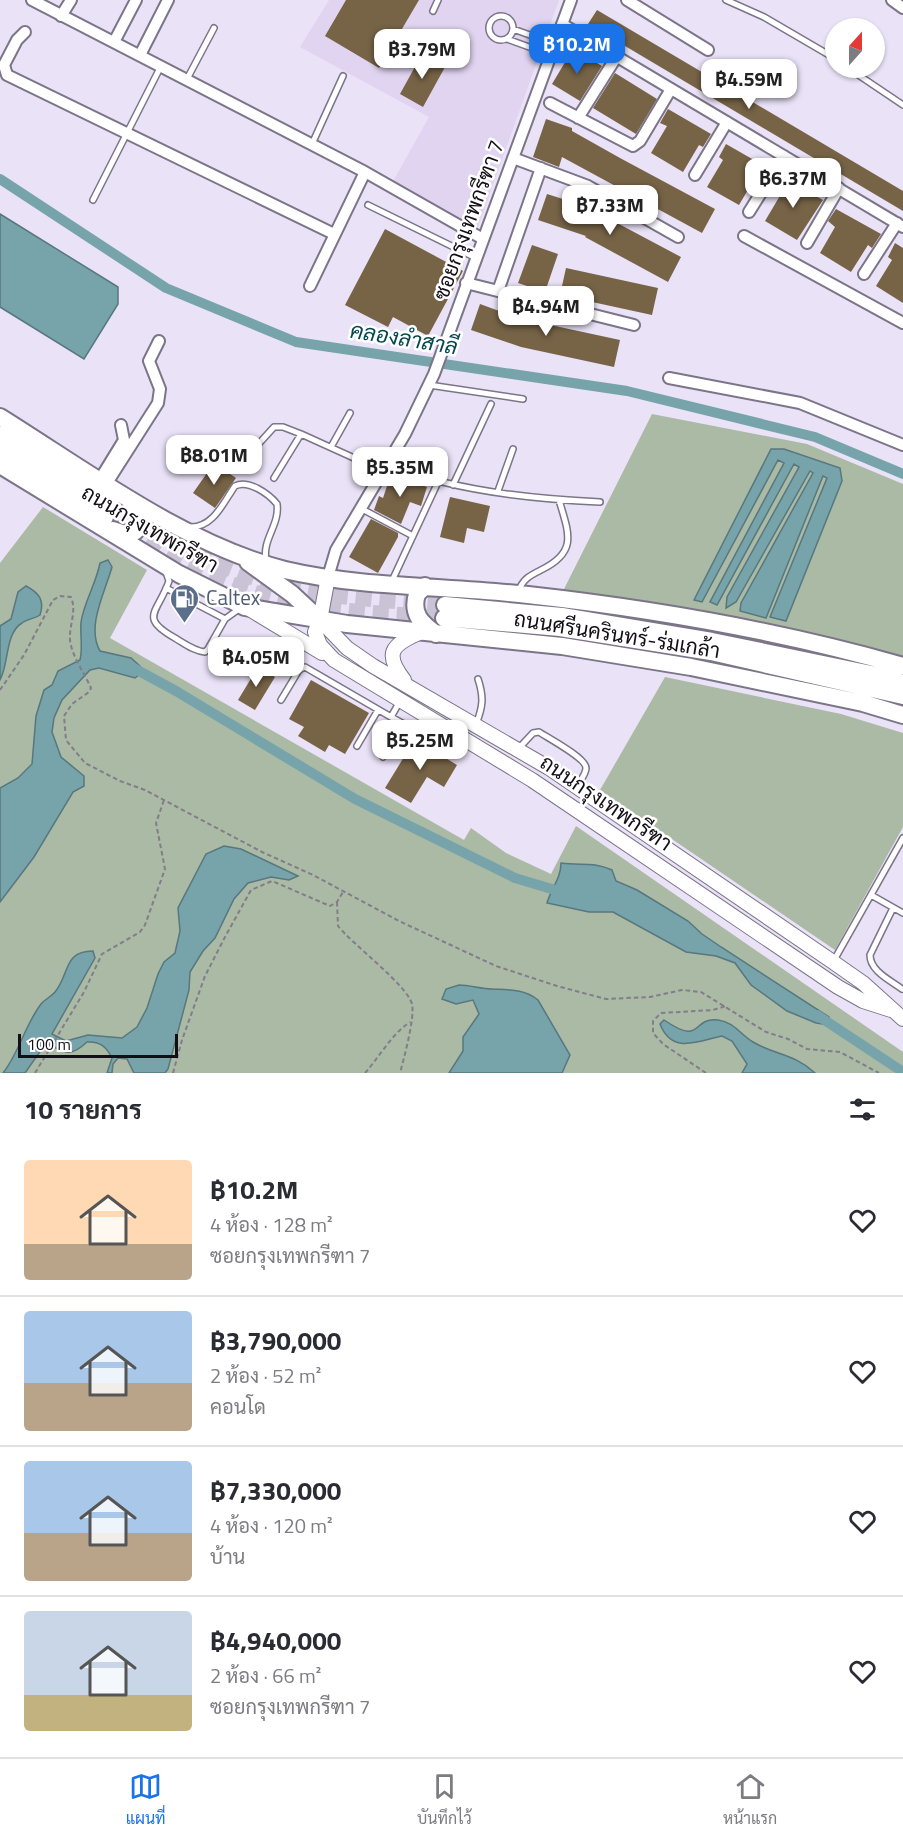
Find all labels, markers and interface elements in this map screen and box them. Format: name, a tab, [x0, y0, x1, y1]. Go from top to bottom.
north arrow	[825, 18, 885, 78]
map controls	[825, 18, 885, 78]
pin: ฿10.2M	[528, 24, 626, 75]
text: ฿10.2M	[543, 28, 611, 59]
pin: ฿3.79M	[373, 29, 471, 80]
text: ฿3.79M	[388, 33, 456, 64]
pin: ฿4.59M	[700, 59, 798, 110]
text: ฿4.59M	[715, 63, 783, 94]
street label: ซอยกรุงเทพกรีฑา 7	[424, 135, 512, 304]
pin: ฿6.37M	[744, 158, 842, 209]
text: ฿6.37M	[759, 162, 827, 193]
pin: ฿7.33M	[561, 185, 659, 236]
text: ฿7.33M	[576, 189, 644, 220]
pin: ฿4.94M	[497, 286, 595, 337]
text: ฿4.94M	[512, 290, 580, 321]
water label: คลองลำสาลี	[348, 313, 462, 364]
pin: ฿8.01M	[165, 435, 263, 486]
text: ฿8.01M	[180, 439, 248, 470]
pin: ฿5.35M	[351, 447, 449, 498]
text: ฿5.35M	[366, 451, 434, 482]
street label: ถนนกรุงเทพกรีฑา	[76, 476, 225, 580]
place label: Caltex	[206, 581, 261, 613]
fuel station icon: Caltex	[169, 582, 201, 624]
street label: ถนนศรีนครินทร์-ร่มเกล้า	[512, 602, 723, 666]
pin: ฿4.05M	[207, 637, 305, 688]
text: ฿4.05M	[222, 641, 290, 672]
pin: ฿5.25M	[371, 720, 469, 771]
text: ฿5.25M	[386, 724, 454, 755]
street label: ถนนกรุงเทพกรีฑา	[534, 746, 679, 858]
scale bar	[18, 1031, 178, 1058]
text: 100 m	[27, 1032, 71, 1056]
text: 10 รายการ	[24, 1090, 142, 1129]
icon: filters	[846, 1093, 879, 1126]
text: ฿10.2M	[210, 1170, 298, 1209]
icon: home	[72, 1184, 144, 1256]
icon: heart	[846, 1204, 879, 1237]
text: 4 ห้อง · 128 m²	[210, 1209, 333, 1240]
text: ซอยกรุงเทพกรีฑา 7	[210, 1240, 370, 1271]
text: ฿3,790,000	[210, 1321, 341, 1360]
icon: home	[72, 1335, 144, 1407]
icon: heart	[846, 1355, 879, 1388]
text: 2 ห้อง · 52 m²	[210, 1360, 321, 1391]
text: คอนโด	[210, 1391, 266, 1422]
text: ฿7,330,000	[210, 1471, 341, 1510]
icon: home	[72, 1485, 144, 1557]
icon: heart	[846, 1505, 879, 1538]
text: 4 ห้อง · 120 m²	[210, 1510, 333, 1541]
text: บ้าน	[210, 1541, 245, 1572]
text: ฿4,940,000	[210, 1621, 341, 1660]
icon: home	[72, 1635, 144, 1707]
icon: heart	[846, 1655, 879, 1688]
text: 2 ห้อง · 66 m²	[210, 1660, 321, 1691]
text: ซอยกรุงเทพกรีฑา 7	[210, 1691, 370, 1722]
tab: แผนที่	[126, 1770, 166, 1830]
tab: บันทึกไว้	[417, 1770, 472, 1830]
tab: หน้าแรก	[723, 1770, 777, 1830]

